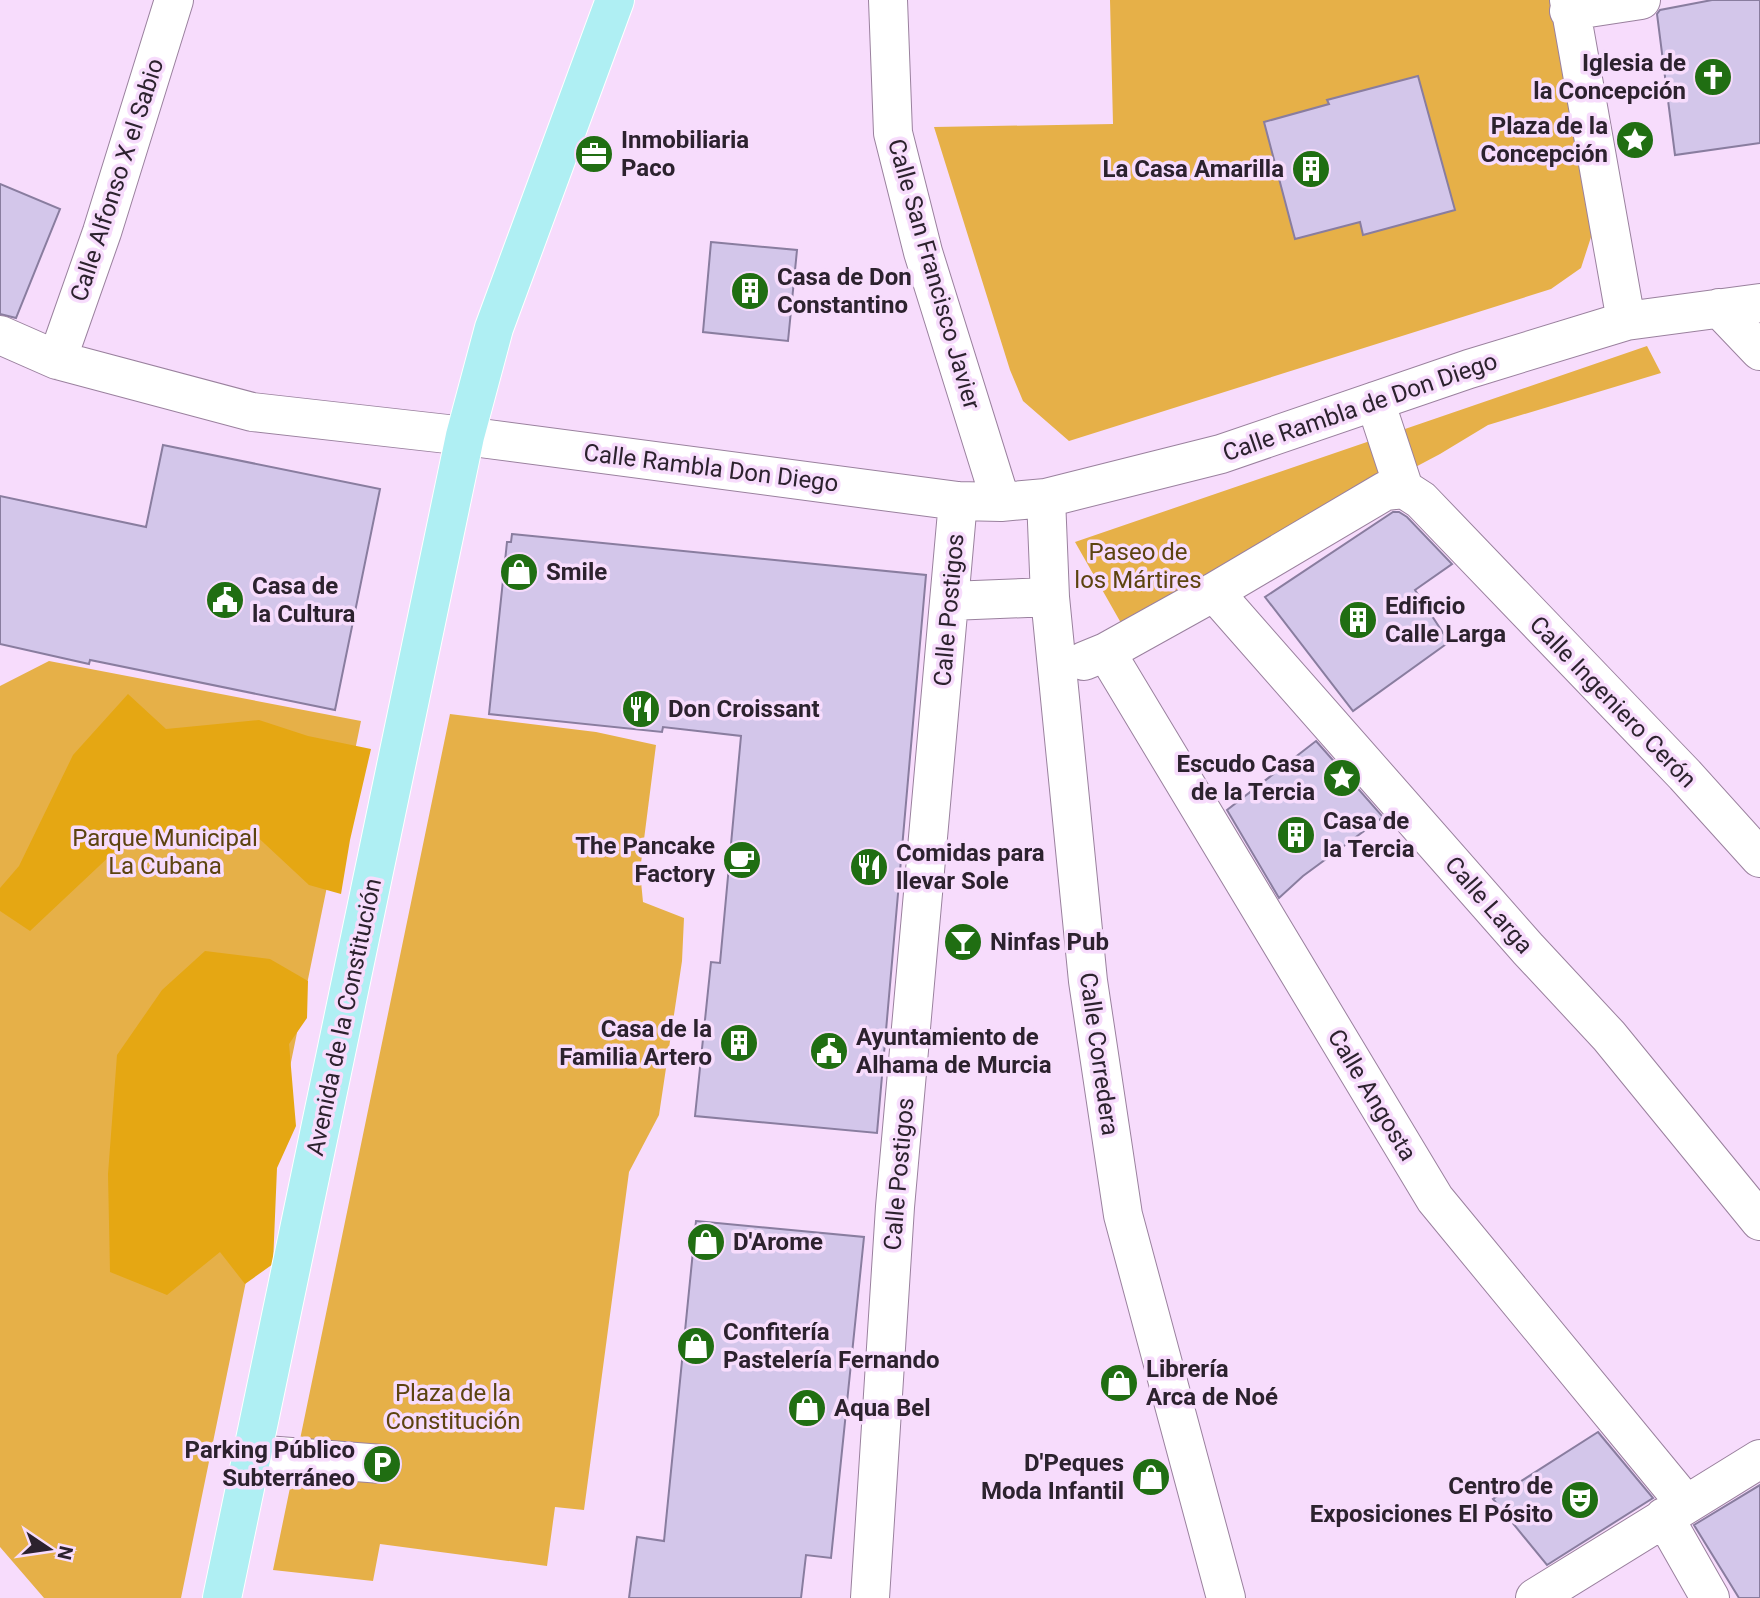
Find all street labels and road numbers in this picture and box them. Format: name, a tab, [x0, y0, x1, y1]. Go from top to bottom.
street label: Calle Alfonso X el Sabio	[64, 55, 170, 305]
street label: Calle San Francisco Javier	[882, 136, 986, 412]
street label: Calle Rambla de Don Diego	[1219, 347, 1501, 467]
street label: Calle Rambla Don Diego	[582, 438, 840, 498]
street label: Calle Postigos	[928, 532, 970, 688]
street label: Calle Ingeniero Cerón	[1524, 610, 1702, 794]
street label: Calle Larga	[1439, 851, 1539, 959]
street label: Avenida de la Constitución	[301, 876, 387, 1158]
street label: Calle Corredera	[1074, 971, 1124, 1137]
street label: Calle Angosta	[1322, 1024, 1422, 1166]
street label: Calle Postigos	[878, 1096, 920, 1252]

